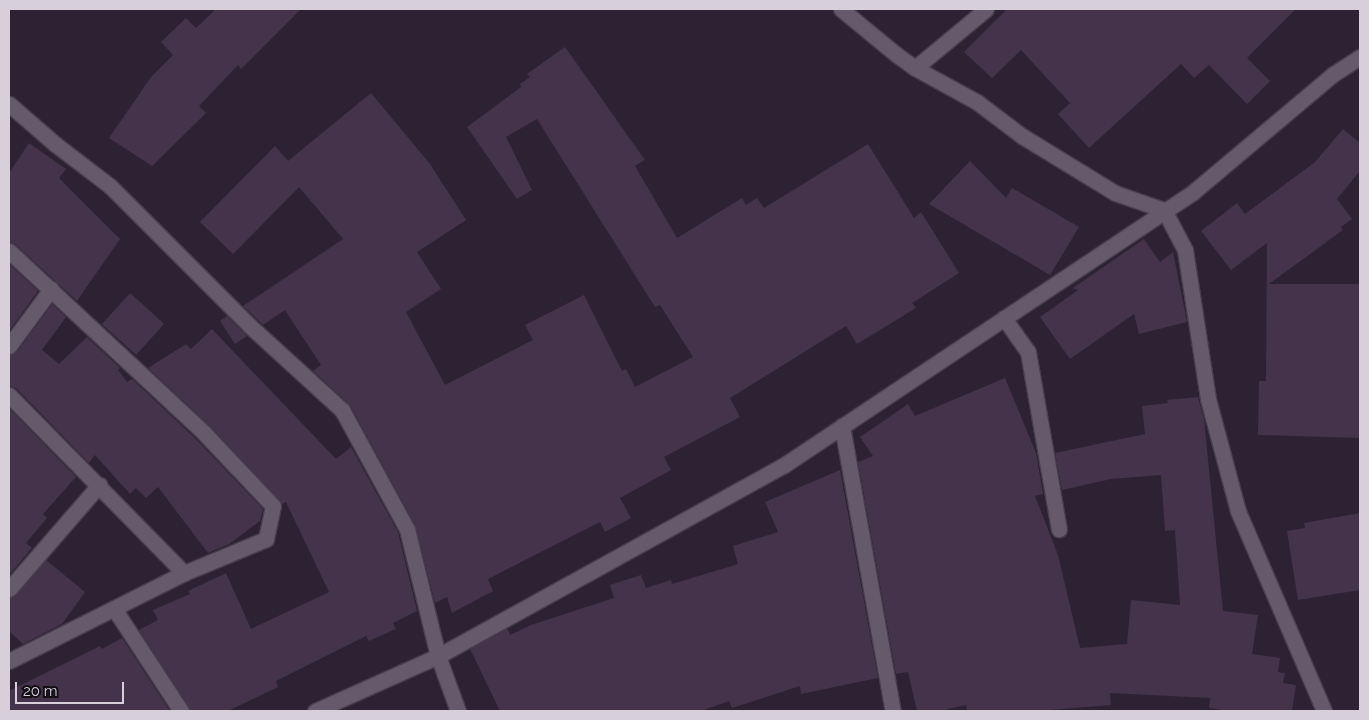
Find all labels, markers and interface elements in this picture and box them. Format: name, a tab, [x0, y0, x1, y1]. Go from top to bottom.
scale bar	[18, 672, 126, 704]
text: 20 m	[23, 682, 58, 700]

